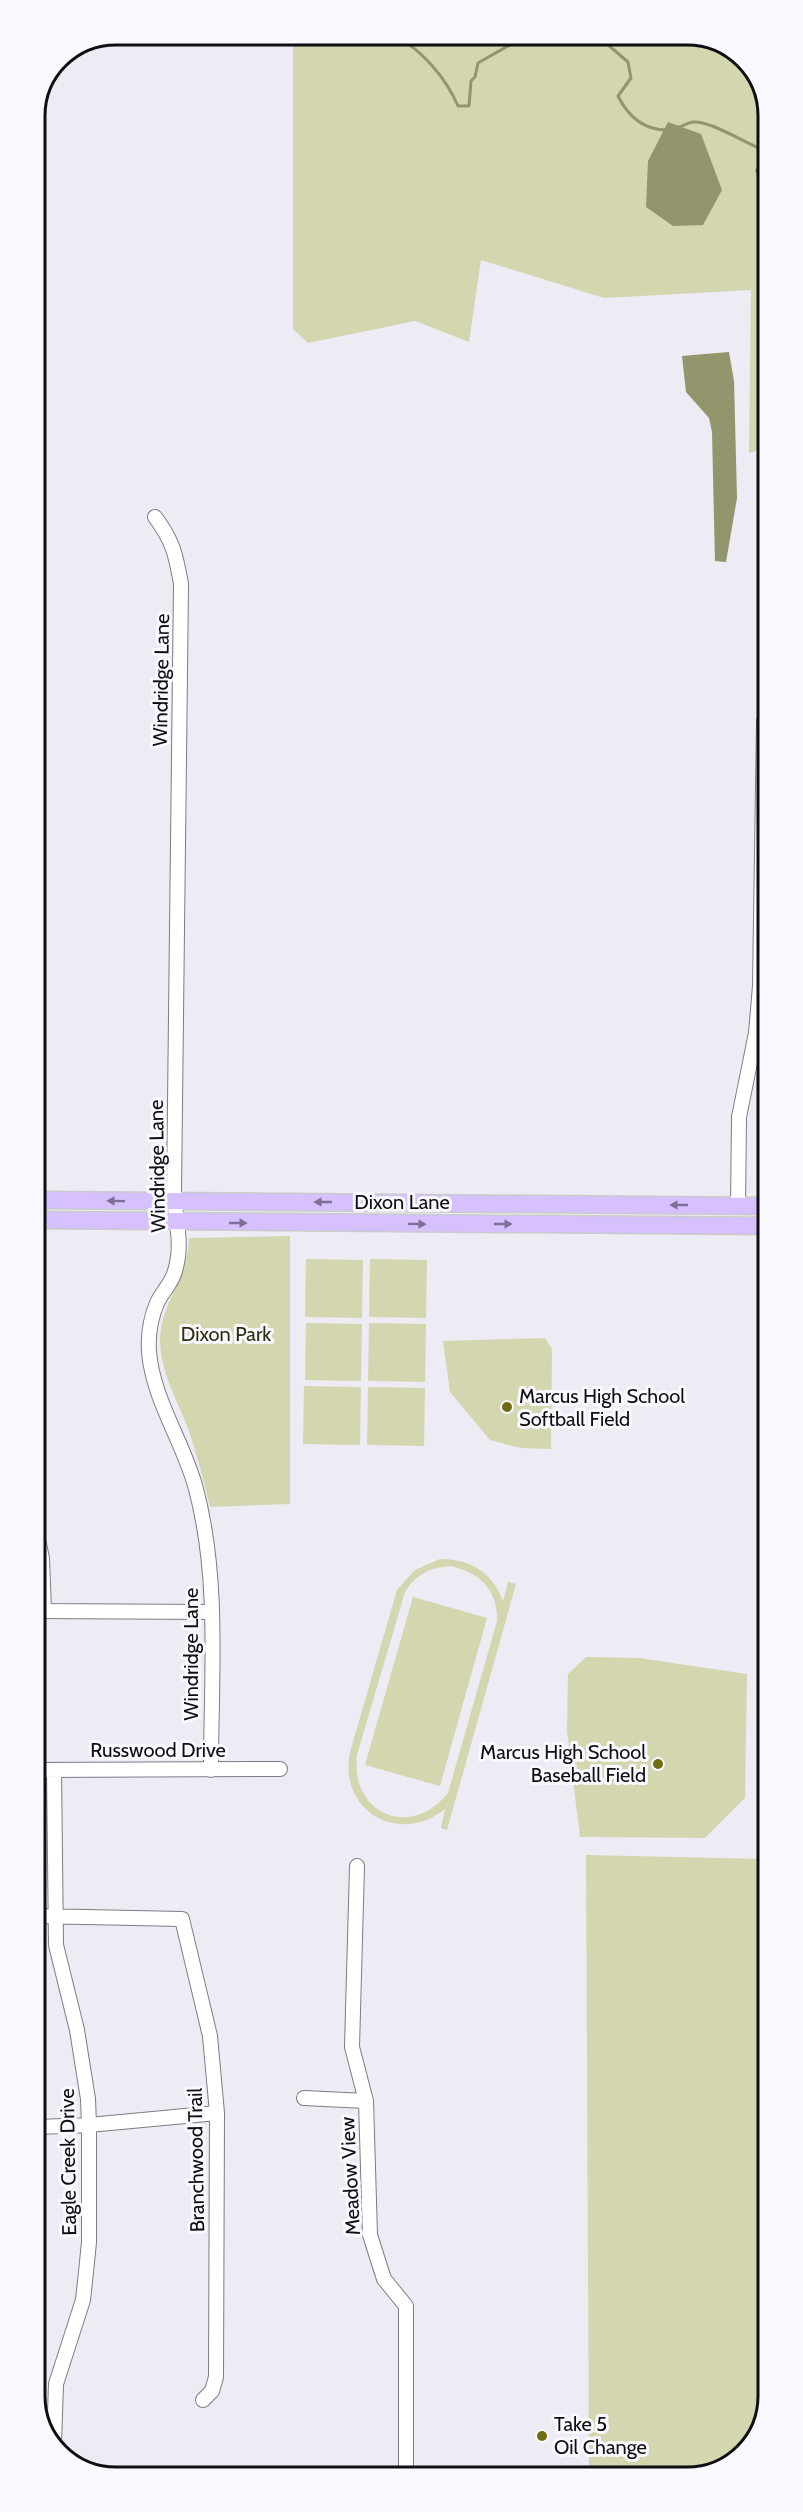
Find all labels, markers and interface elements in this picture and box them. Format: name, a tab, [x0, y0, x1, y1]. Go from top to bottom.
street label: Windridge Lane	[148, 613, 174, 747]
street label: Windridge Lane	[144, 1099, 170, 1233]
street label: Dixon Lane	[354, 1190, 450, 1214]
one-way arrow	[106, 1196, 125, 1206]
one-way arrow	[313, 1197, 332, 1207]
one-way arrow	[670, 1200, 689, 1210]
one-way arrow	[228, 1218, 247, 1228]
one-way arrow	[407, 1219, 426, 1228]
one-way arrow	[494, 1219, 513, 1229]
park label: Dixon Park	[181, 1322, 271, 1346]
place label: Marcus High School Softball Field	[519, 1384, 685, 1431]
marker: Marcus High School Softball Field	[500, 1400, 514, 1414]
street label: Windridge Lane	[179, 1588, 203, 1720]
street label: Russwood Drive	[90, 1738, 226, 1762]
place label: Marcus High School Baseball Field	[480, 1740, 646, 1787]
marker: Marcus High School Baseball Field	[651, 1757, 665, 1771]
street label: Branchwood Trail	[183, 2087, 209, 2232]
street label: Eagle Creek Drive	[55, 2088, 81, 2236]
street label: Meadow View	[335, 2116, 365, 2236]
place label: Take 5 Oil Change	[554, 2412, 647, 2459]
marker: Take 5 Oil Change	[535, 2429, 549, 2443]

